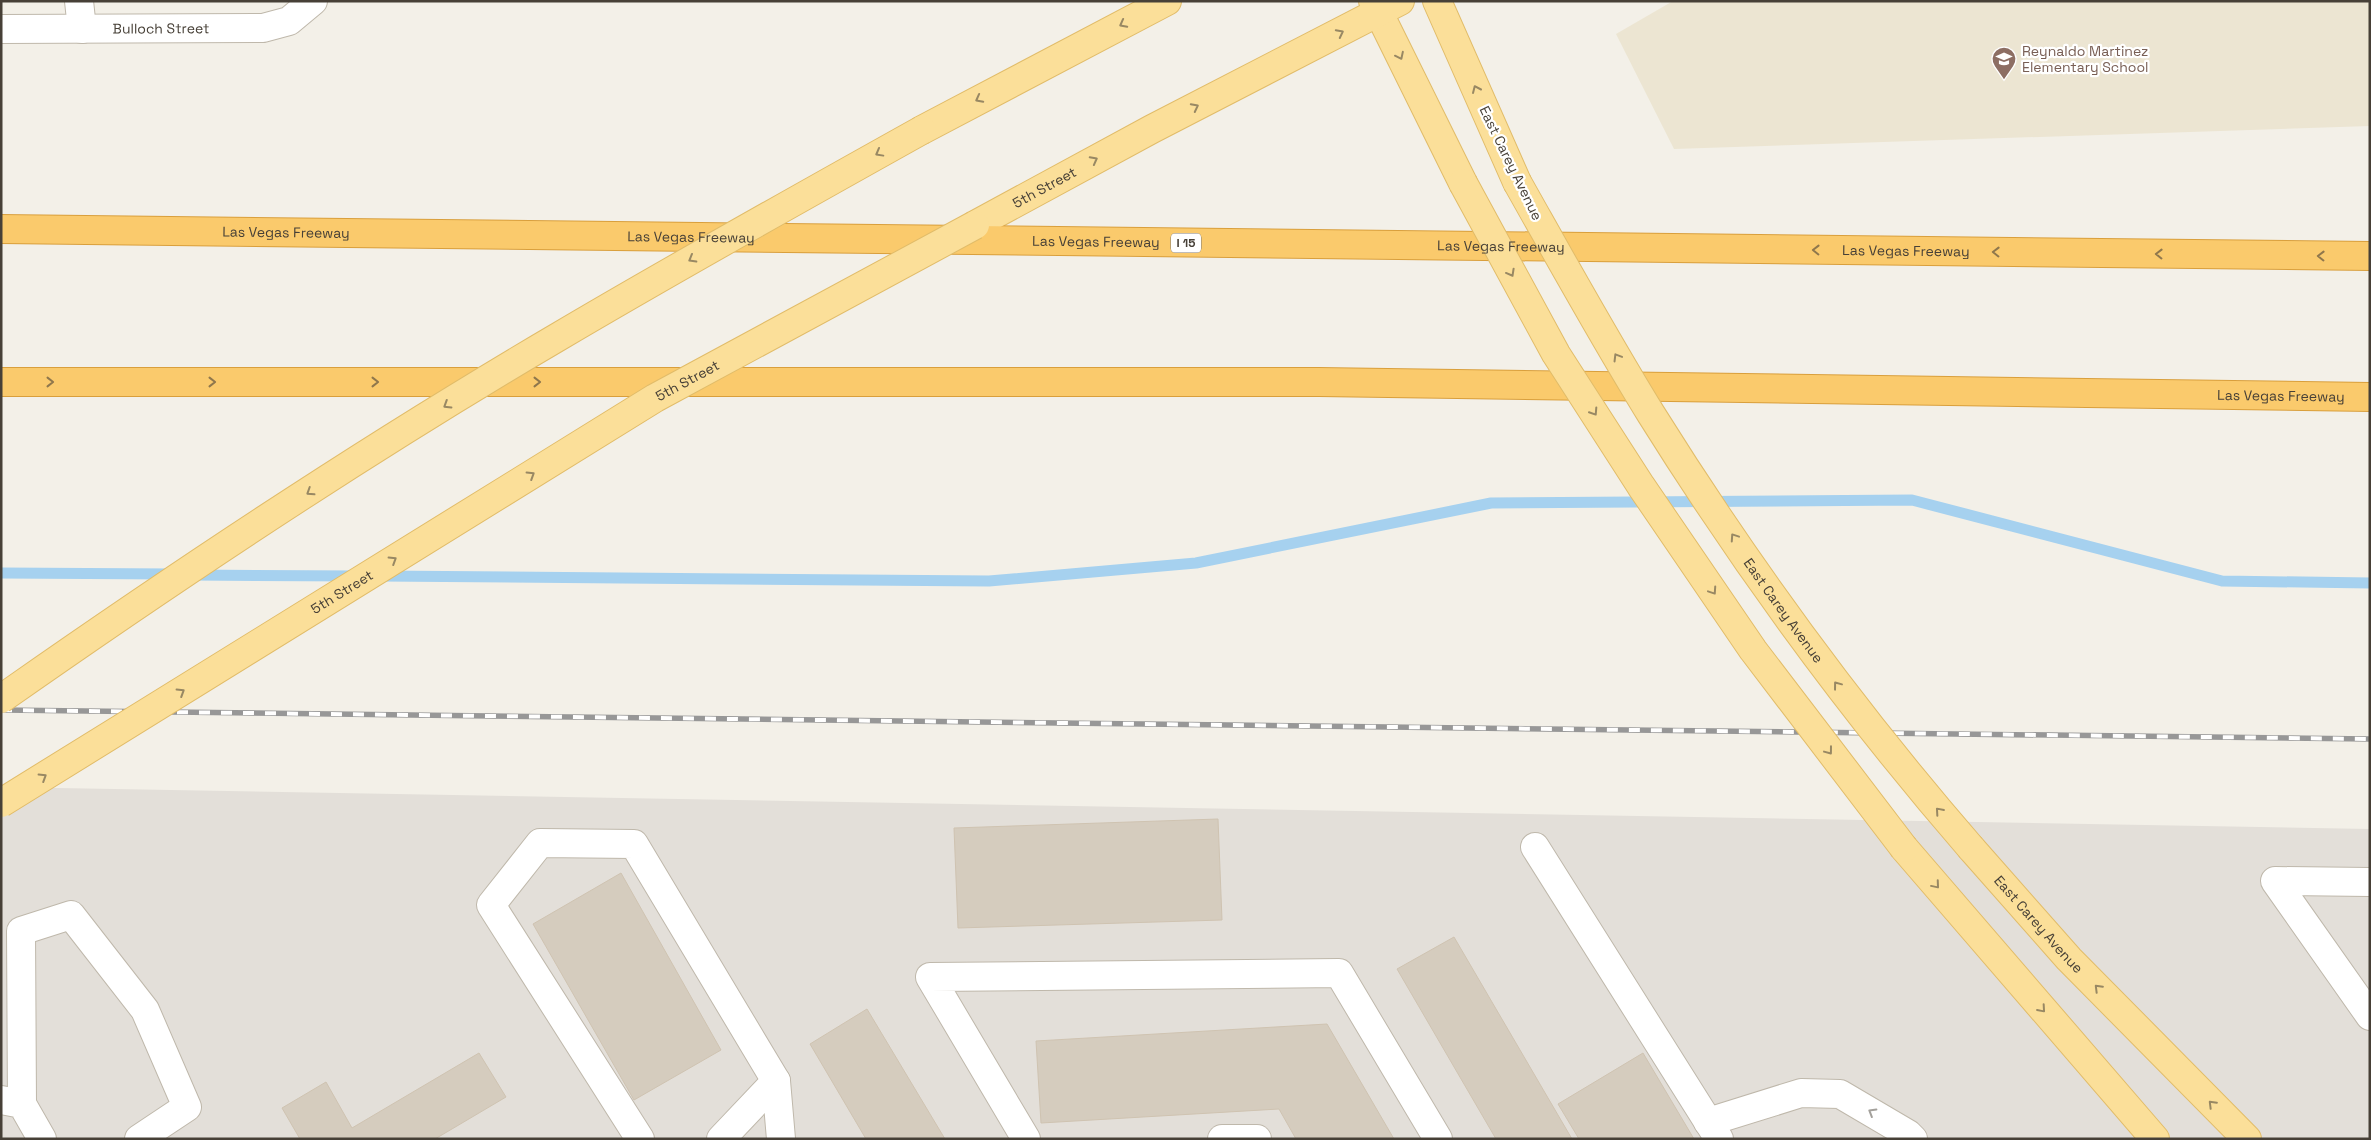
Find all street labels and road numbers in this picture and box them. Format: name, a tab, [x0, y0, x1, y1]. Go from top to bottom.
street label: Bulloch Street	[113, 19, 209, 38]
street label: East Carey Avenue	[1476, 103, 1546, 223]
street label: 5th Street	[1009, 163, 1079, 212]
street label: Las Vegas Freeway	[222, 223, 350, 242]
street label: Las Vegas Freeway	[627, 227, 755, 247]
street label: Las Vegas Freeway	[1032, 232, 1160, 251]
road number: I 15	[1171, 234, 1201, 252]
street label: Las Vegas Freeway	[1437, 236, 1565, 256]
street label: Las Vegas Freeway	[1842, 241, 1970, 260]
street label: 5th Street	[652, 356, 722, 405]
street label: Las Vegas Freeway	[2217, 386, 2345, 406]
street label: East Carey Avenue	[1740, 555, 1827, 666]
street label: 5th Street	[307, 566, 376, 618]
street label: East Carey Avenue	[1990, 872, 2087, 977]

